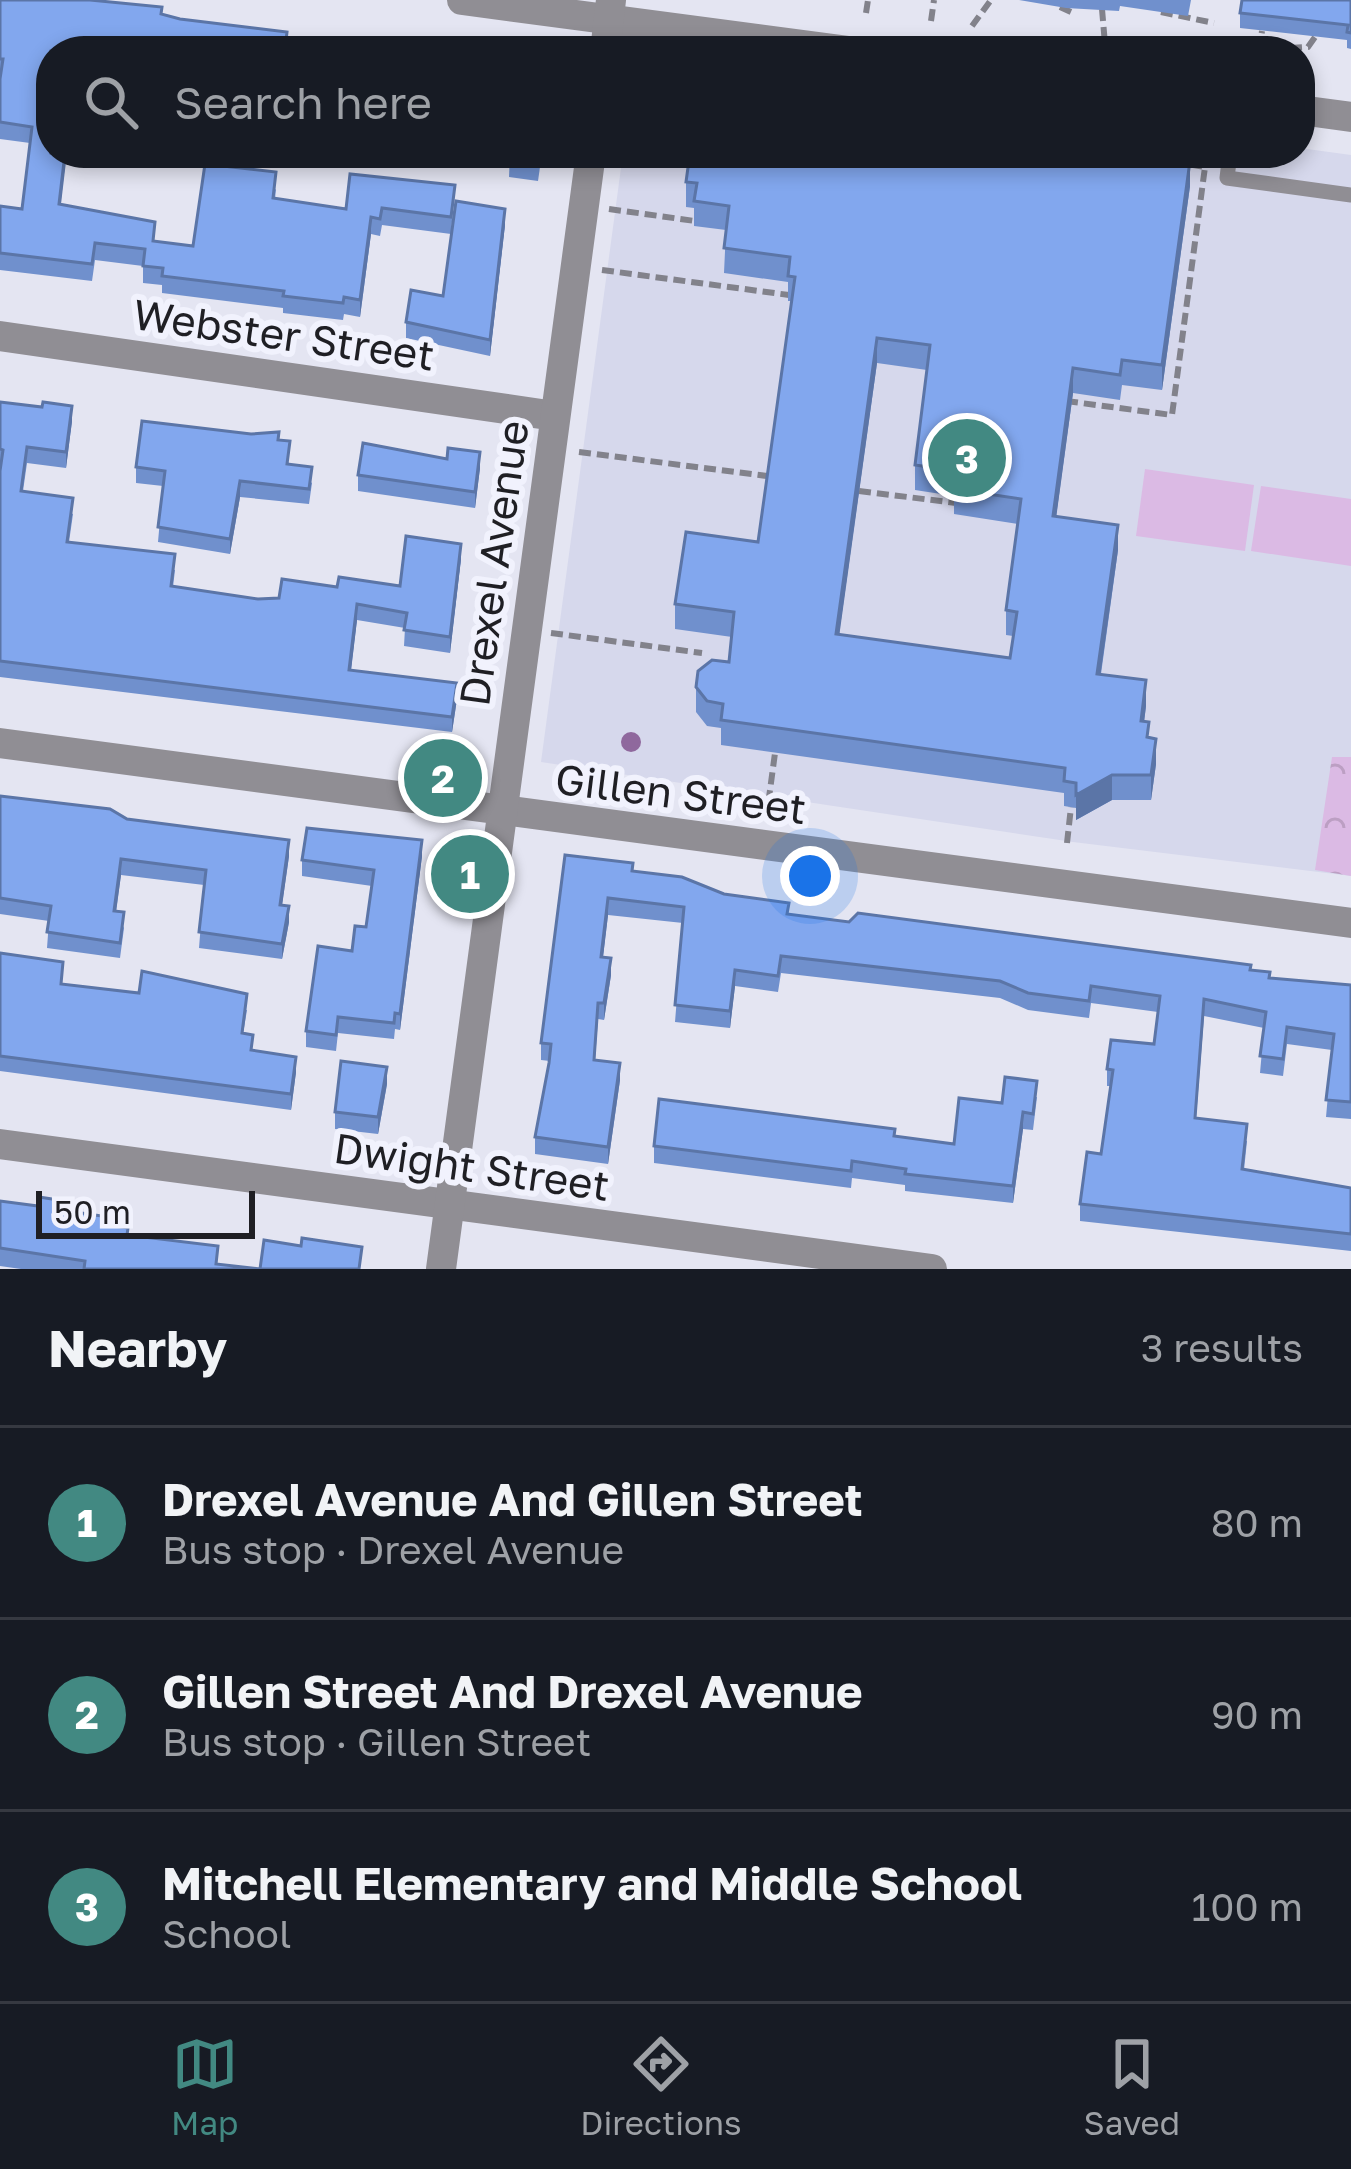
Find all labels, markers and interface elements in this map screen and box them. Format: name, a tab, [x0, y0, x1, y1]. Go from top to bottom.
search box	[36, 36, 1315, 168]
icon: search	[78, 69, 144, 135]
text: Search here	[174, 75, 432, 129]
street label: Webster Street	[130, 288, 438, 380]
pin: 3	[928, 413, 1006, 503]
street label: Drexel Avenue	[448, 417, 538, 709]
pin: 2	[404, 733, 482, 823]
street label: Gillen Street	[553, 753, 809, 833]
pin: 1	[431, 829, 509, 919]
your location	[780, 846, 840, 906]
street label: Dwight Street	[331, 1122, 613, 1210]
scale bar	[36, 1185, 255, 1238]
text: 50 m	[54, 1192, 131, 1231]
text: Nearby	[48, 1317, 227, 1378]
text: 3 results	[1141, 1324, 1303, 1371]
text: Drexel Avenue And Gillen Street	[162, 1472, 863, 1526]
text: 1	[77, 1499, 97, 1546]
text: 80 m	[1211, 1499, 1303, 1546]
text: Bus stop · Drexel Avenue	[162, 1526, 624, 1573]
text: Gillen Street And Drexel Avenue	[162, 1664, 863, 1718]
text: 2	[75, 1691, 99, 1738]
text: 90 m	[1211, 1691, 1303, 1738]
text: Bus stop · Gillen Street	[162, 1718, 591, 1765]
text: Mitchell Elementary and Middle School	[162, 1856, 1022, 1910]
text: 3	[75, 1883, 99, 1930]
text: 100 m	[1191, 1883, 1303, 1930]
text: School	[162, 1910, 291, 1957]
tab: Map	[171, 2031, 238, 2142]
tab: Directions	[580, 2031, 742, 2142]
tab: Saved	[1084, 2031, 1180, 2142]

